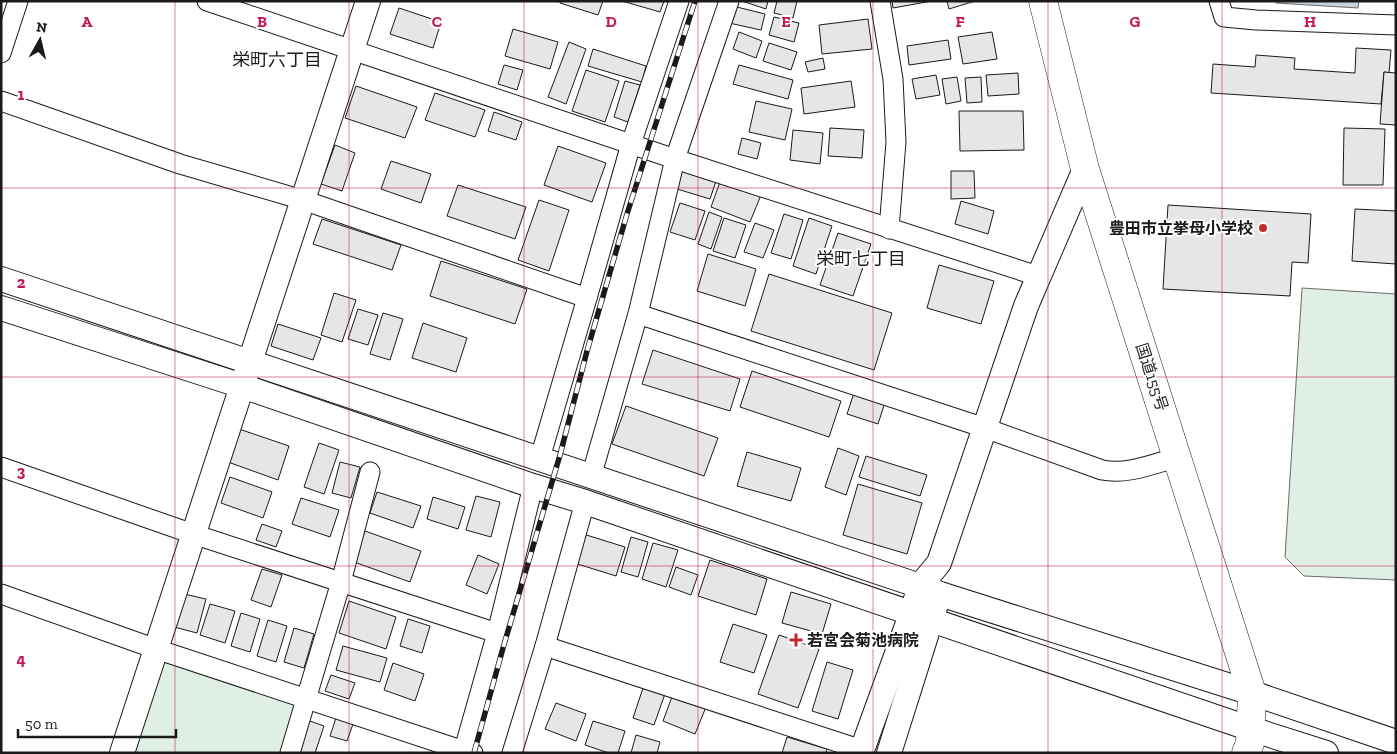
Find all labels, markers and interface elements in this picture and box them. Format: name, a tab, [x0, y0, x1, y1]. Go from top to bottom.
text: A	[82, 12, 93, 31]
text: B	[257, 12, 267, 31]
text: C	[432, 12, 442, 31]
text: D	[605, 12, 617, 31]
text: E	[781, 12, 791, 31]
text: F	[955, 12, 965, 31]
text: G	[1130, 12, 1141, 31]
text: H	[1304, 12, 1316, 31]
north arrow	[15, 15, 65, 65]
text: N	[35, 18, 49, 37]
district label: 栄町六丁目	[232, 49, 322, 71]
text: 1	[18, 85, 25, 104]
place label: 豊田市立挙母小学校	[1109, 219, 1253, 238]
marker: 豊田市立挙母小学校	[1257, 222, 1269, 234]
district label: 栄町七丁目	[816, 248, 906, 270]
text: 2	[17, 273, 26, 292]
street label: 国道155号	[1132, 341, 1172, 413]
text: 3	[17, 462, 26, 481]
place label: 若宮会菊池病院	[807, 631, 919, 650]
marker: 若宮会菊池病院	[789, 633, 803, 647]
text: 4	[16, 650, 26, 669]
scale bar	[18, 706, 175, 738]
text: 50 m	[25, 715, 58, 733]

